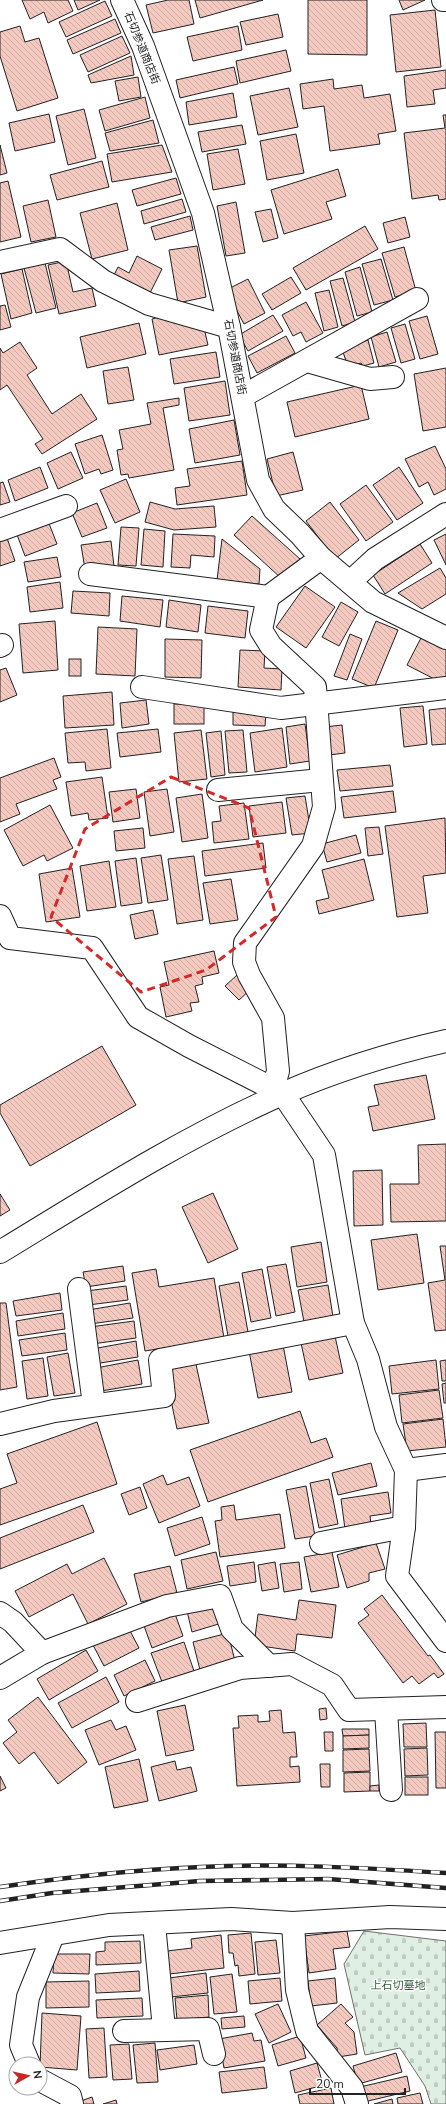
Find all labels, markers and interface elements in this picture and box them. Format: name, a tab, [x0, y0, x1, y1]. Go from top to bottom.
street label: 石切参道商店街	[121, 9, 163, 87]
street label: 石切参道商店街	[220, 318, 250, 396]
park label: 上石切墓地	[371, 1978, 426, 1993]
north arrow	[8, 2056, 48, 2096]
text: N	[29, 2070, 45, 2080]
scale bar	[310, 2070, 405, 2096]
text: 20 m	[316, 2076, 344, 2092]

